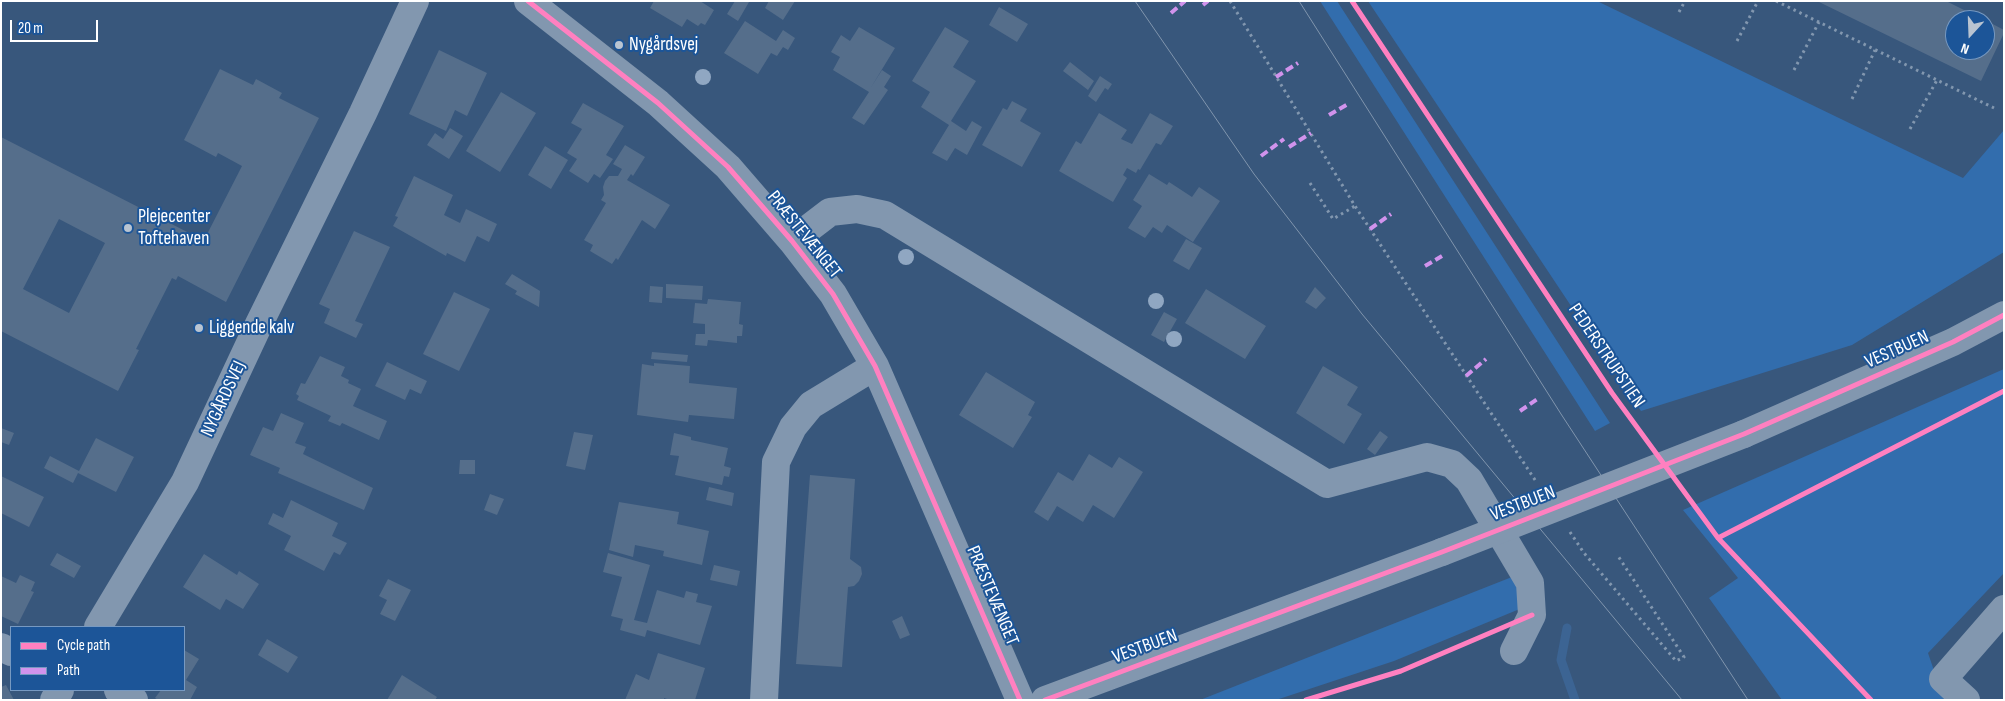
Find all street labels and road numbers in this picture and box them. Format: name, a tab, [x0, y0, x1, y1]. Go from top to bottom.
street label: PRÆSTEVÆNGET	[762, 187, 846, 283]
street label: PEDERSTRUPSTIEN	[1563, 300, 1649, 412]
street label: VESTBUEN	[1862, 326, 1932, 374]
street label: NYGÅRDSVEJ	[196, 357, 252, 441]
street label: VESTBUEN	[1487, 481, 1559, 527]
street label: PRÆSTEVÆNGET	[961, 543, 1023, 649]
street label: VESTBUEN	[1109, 625, 1181, 669]

